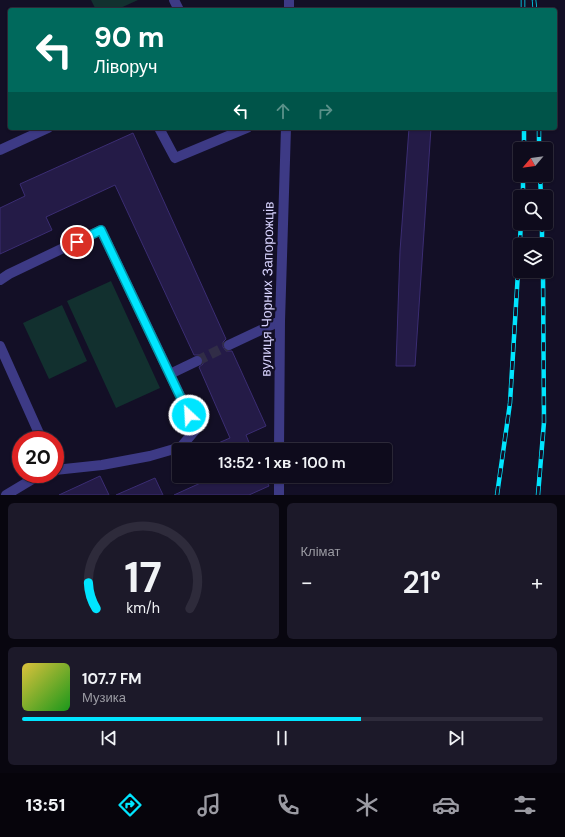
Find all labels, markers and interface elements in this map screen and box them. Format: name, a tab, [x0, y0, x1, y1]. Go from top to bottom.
text: 90 m	[94, 19, 164, 56]
icon: left	[28, 24, 80, 76]
text: Ліворуч	[94, 55, 157, 79]
icon: left	[230, 100, 252, 122]
icon: ahead	[272, 100, 294, 122]
icon: right	[314, 100, 336, 122]
north arrow	[513, 142, 553, 182]
map controls	[513, 142, 553, 278]
button: search	[513, 190, 553, 230]
street label: вулиця Чорних Запорожців	[256, 201, 278, 377]
pin	[60, 225, 94, 259]
icon: arrive	[66, 231, 88, 253]
button: layers	[513, 238, 553, 278]
position arrow	[168, 394, 210, 436]
speed limit sign: 20	[12, 431, 64, 483]
text: 13:52 · 1 хв · 100 m	[218, 453, 346, 473]
text: Клімат	[301, 543, 340, 560]
text: 17	[125, 551, 162, 605]
text: 21°	[403, 563, 441, 602]
text: −	[301, 568, 313, 597]
text: +	[531, 568, 543, 597]
text: km/h	[126, 599, 160, 617]
text: 107.7 FM	[82, 669, 142, 689]
text: Музика	[82, 689, 126, 706]
icon: previous	[98, 727, 120, 749]
icon: pause	[271, 727, 293, 749]
icon: next	[445, 727, 467, 749]
icon: directions	[116, 791, 144, 819]
icon: music	[195, 791, 223, 819]
icon: phone	[274, 791, 302, 819]
icon: climate	[353, 791, 381, 819]
icon: car	[432, 791, 460, 819]
icon: filters	[511, 791, 539, 819]
text: 13:51	[26, 793, 65, 817]

